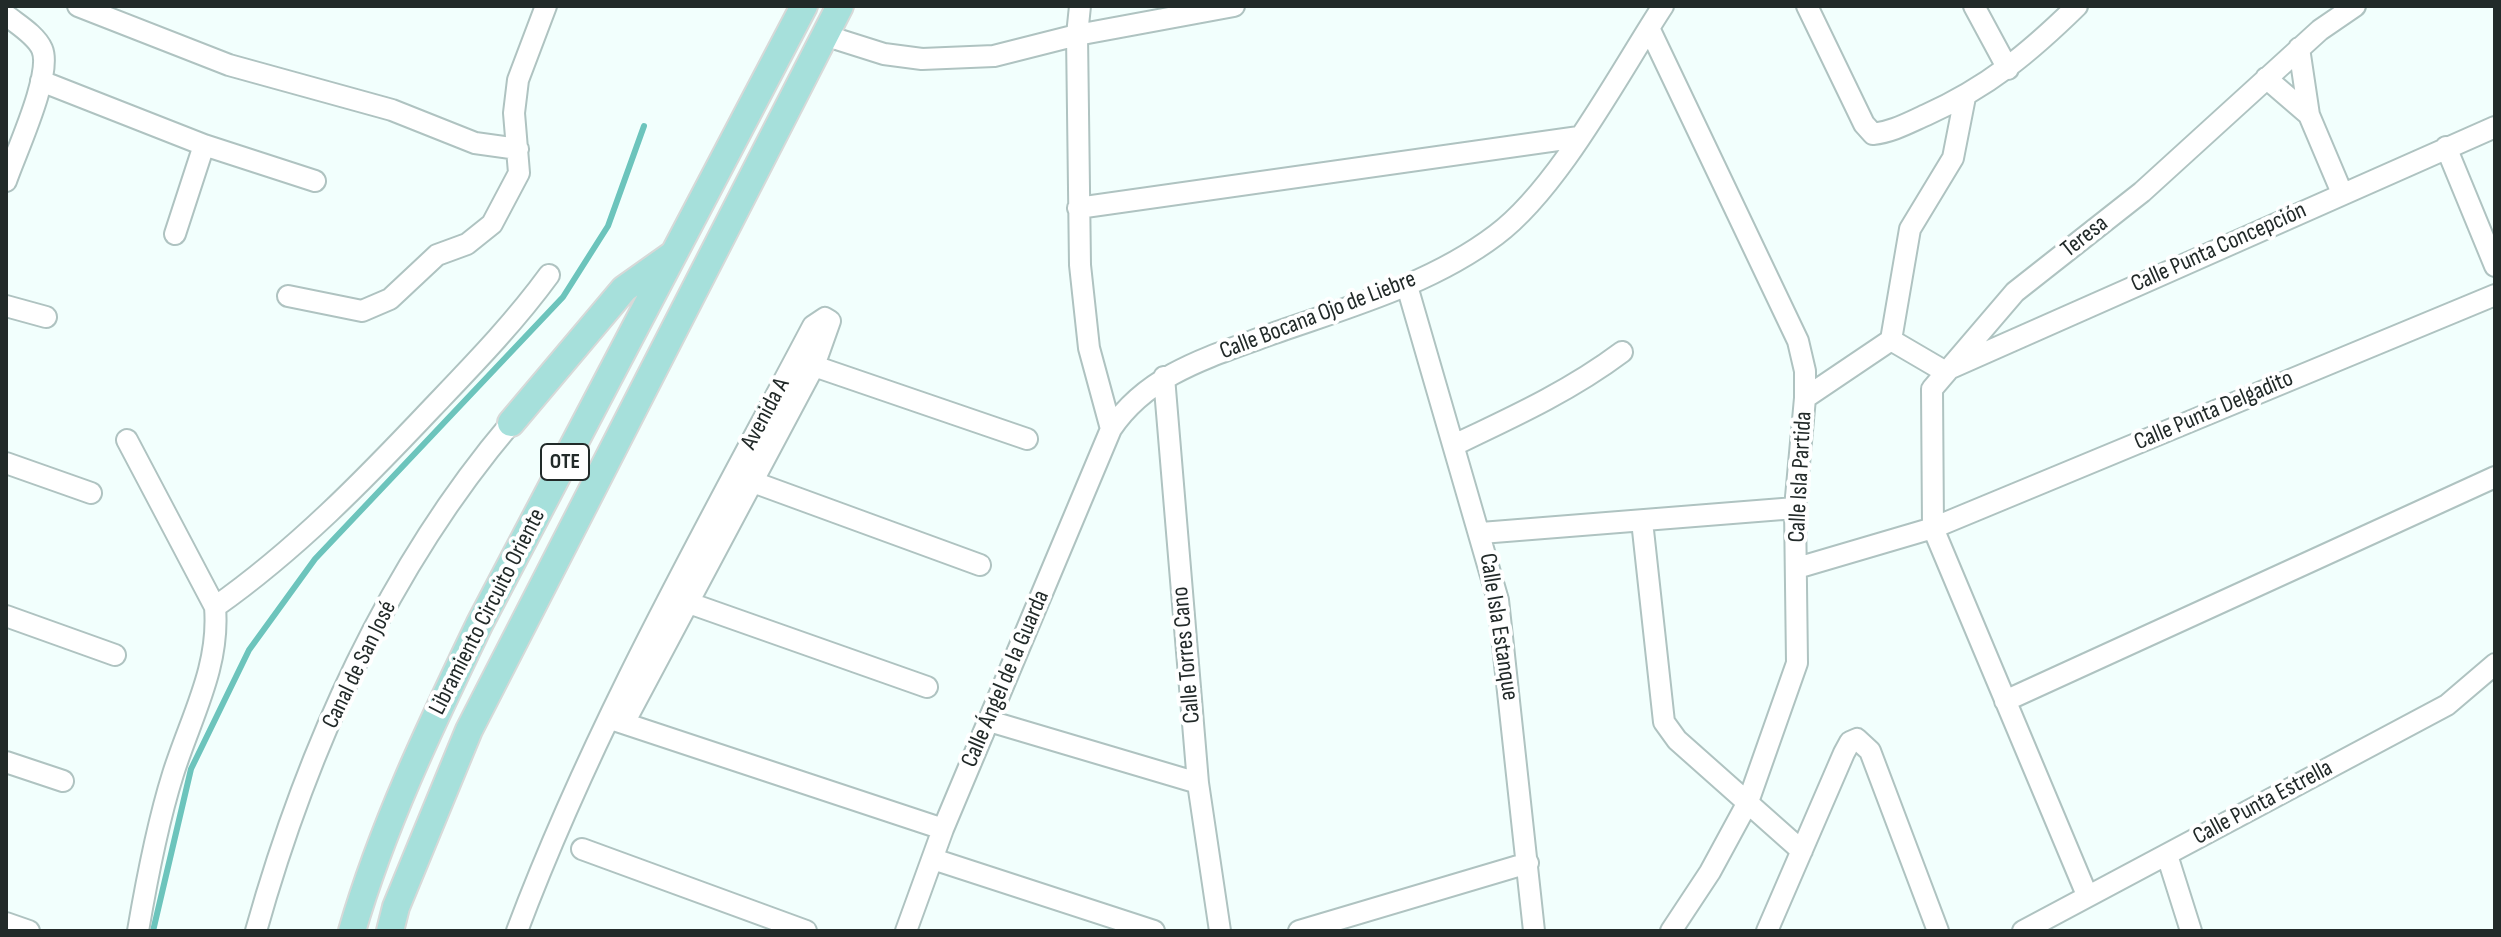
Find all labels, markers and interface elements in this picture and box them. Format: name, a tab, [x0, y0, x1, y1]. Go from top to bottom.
street label: Calle Punta Concepción	[2127, 196, 2311, 300]
street label: Teresa	[2056, 210, 2114, 264]
street label: Calle Bocana Ojo de Liebre	[1216, 265, 1420, 367]
street label: Calle Punta Delgadito	[2130, 365, 2298, 457]
street label: Avenida A	[735, 373, 797, 455]
street label: Calle Isla Partida	[1783, 411, 1819, 543]
road number: OTE	[541, 444, 589, 480]
street label: Libramiento Circuito Oriente	[424, 504, 552, 720]
street label: Calle Isla Estanque	[1472, 551, 1524, 703]
street label: Calle Torres Cano	[1167, 585, 1207, 725]
street label: Calle Ángel de la Guarda	[956, 586, 1056, 772]
street label: Canal de San José	[317, 596, 403, 734]
street label: Calle Punta Estrella	[2188, 754, 2338, 852]

